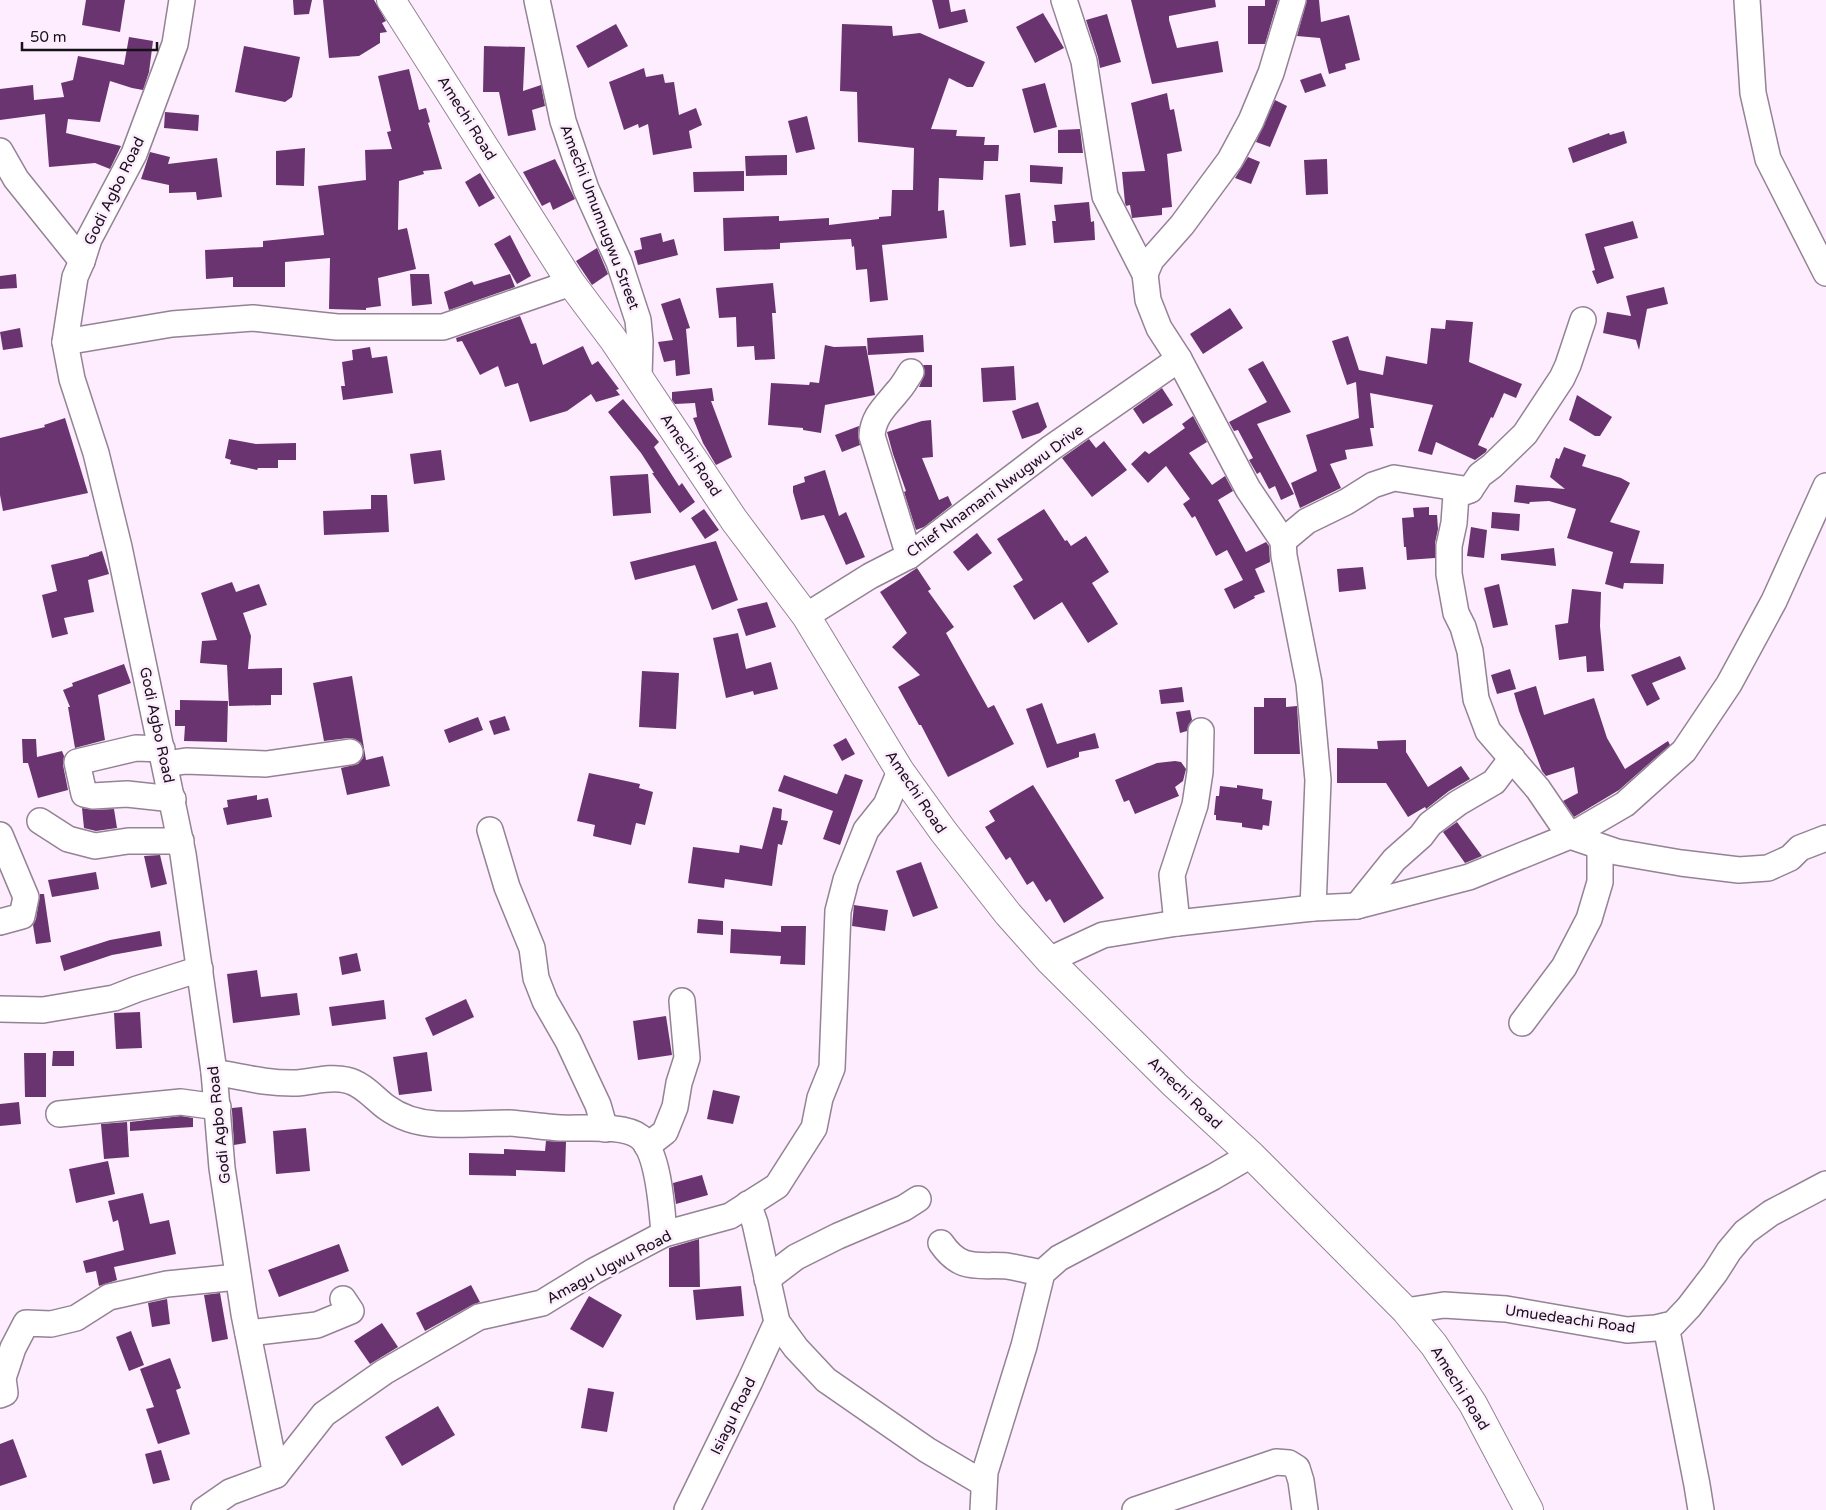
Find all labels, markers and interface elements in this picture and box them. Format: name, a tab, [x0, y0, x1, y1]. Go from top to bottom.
scale bar	[22, 20, 158, 52]
text: 50 m	[30, 28, 67, 46]
street label: Amechi Road	[434, 73, 500, 163]
street label: Amechi Umunnugwu Street	[556, 122, 644, 312]
street label: Godi Agbo Road	[80, 134, 148, 248]
street label: Amechi Road	[657, 410, 725, 500]
street label: Chief Nnamani Nwugwu Drive	[903, 421, 1087, 561]
street label: Godi Agbo Road	[136, 665, 178, 785]
street label: Amechi Road	[882, 747, 950, 837]
street label: Amechi Road	[1144, 1053, 1226, 1133]
street label: Godi Agbo Road	[204, 1065, 234, 1185]
street label: Amagu Ugwu Road	[543, 1226, 675, 1308]
street label: Umuedeachi Road	[1504, 1301, 1636, 1337]
street label: Amechi Road	[1427, 1343, 1493, 1433]
street label: Isiagu Road	[707, 1374, 759, 1458]

